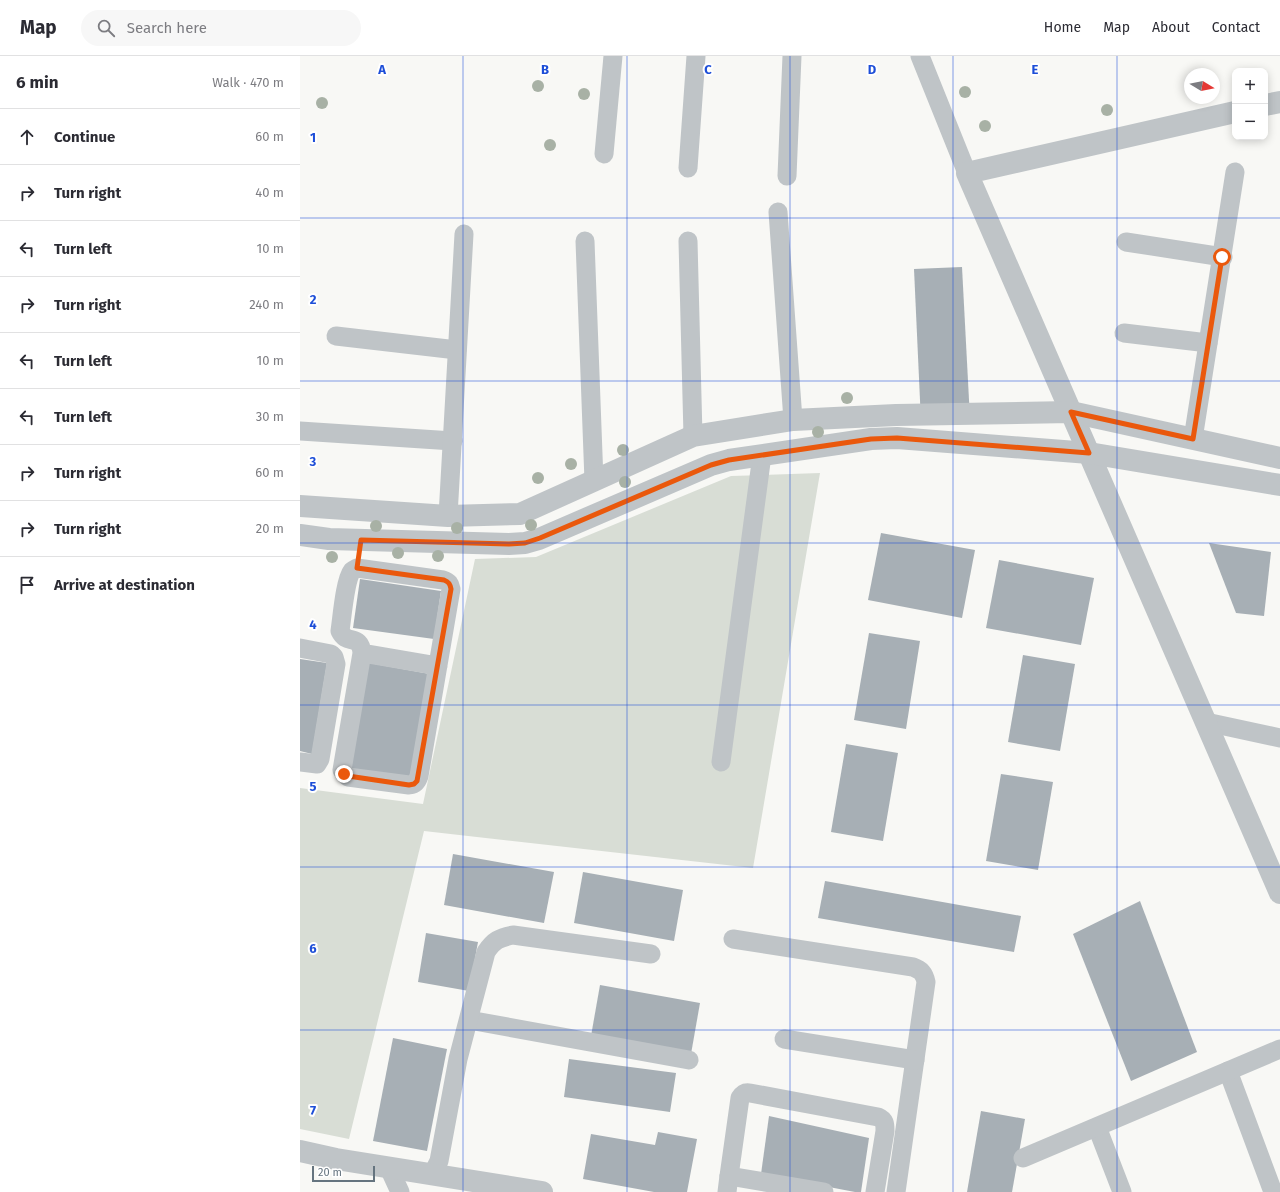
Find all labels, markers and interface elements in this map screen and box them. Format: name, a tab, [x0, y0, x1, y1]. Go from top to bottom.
search box	[81, 10, 361, 46]
text: Map	[20, 16, 57, 39]
icon: search	[95, 17, 117, 39]
text: Search here	[127, 19, 207, 37]
text: Home	[1044, 19, 1081, 36]
text: Map	[1103, 19, 1130, 36]
text: About	[1152, 19, 1190, 36]
text: Contact	[1212, 19, 1260, 36]
text: A	[377, 62, 386, 77]
text: B	[541, 62, 549, 77]
text: C	[704, 62, 712, 77]
text: D	[868, 62, 877, 77]
text: E	[1032, 62, 1039, 77]
north arrow	[1184, 68, 1220, 104]
map controls	[1232, 68, 1268, 140]
button: +	[1232, 68, 1268, 104]
text: 6 min	[16, 72, 59, 93]
text: Walk · 470 m	[212, 75, 284, 90]
button: −	[1232, 104, 1268, 140]
icon: ahead	[16, 126, 38, 148]
text: Continue	[54, 128, 115, 146]
text: 60 m	[255, 129, 284, 144]
text: 1	[310, 130, 316, 145]
icon: right	[16, 182, 38, 204]
text: Turn right	[54, 184, 121, 202]
text: 40 m	[255, 185, 284, 200]
icon: left	[16, 238, 38, 260]
text: Turn left	[54, 240, 112, 258]
text: 10 m	[257, 241, 284, 256]
route start	[1213, 248, 1231, 266]
text: 2	[310, 292, 317, 307]
icon: right	[16, 294, 38, 316]
text: Turn right	[54, 296, 121, 314]
text: 240 m	[249, 297, 284, 312]
icon: left	[16, 350, 38, 372]
text: Turn left	[54, 352, 112, 370]
text: 10 m	[257, 353, 284, 368]
icon: left	[16, 406, 38, 428]
text: Turn left	[54, 408, 112, 426]
text: 30 m	[256, 409, 284, 424]
text: 3	[309, 454, 317, 469]
icon: right	[16, 462, 38, 484]
text: Turn right	[54, 464, 121, 482]
text: 60 m	[255, 465, 284, 480]
icon: right	[16, 518, 38, 540]
text: Turn right	[54, 520, 121, 538]
text: 20 m	[256, 521, 284, 536]
icon: arrive	[16, 574, 38, 596]
text: Arrive at destination	[54, 576, 195, 594]
text: 4	[309, 617, 317, 632]
route end	[335, 765, 353, 783]
text: 5	[310, 779, 317, 794]
text: 6	[309, 941, 317, 956]
text: 7	[310, 1103, 316, 1118]
scale bar	[312, 1164, 375, 1183]
text: 20 m	[318, 1166, 342, 1179]

